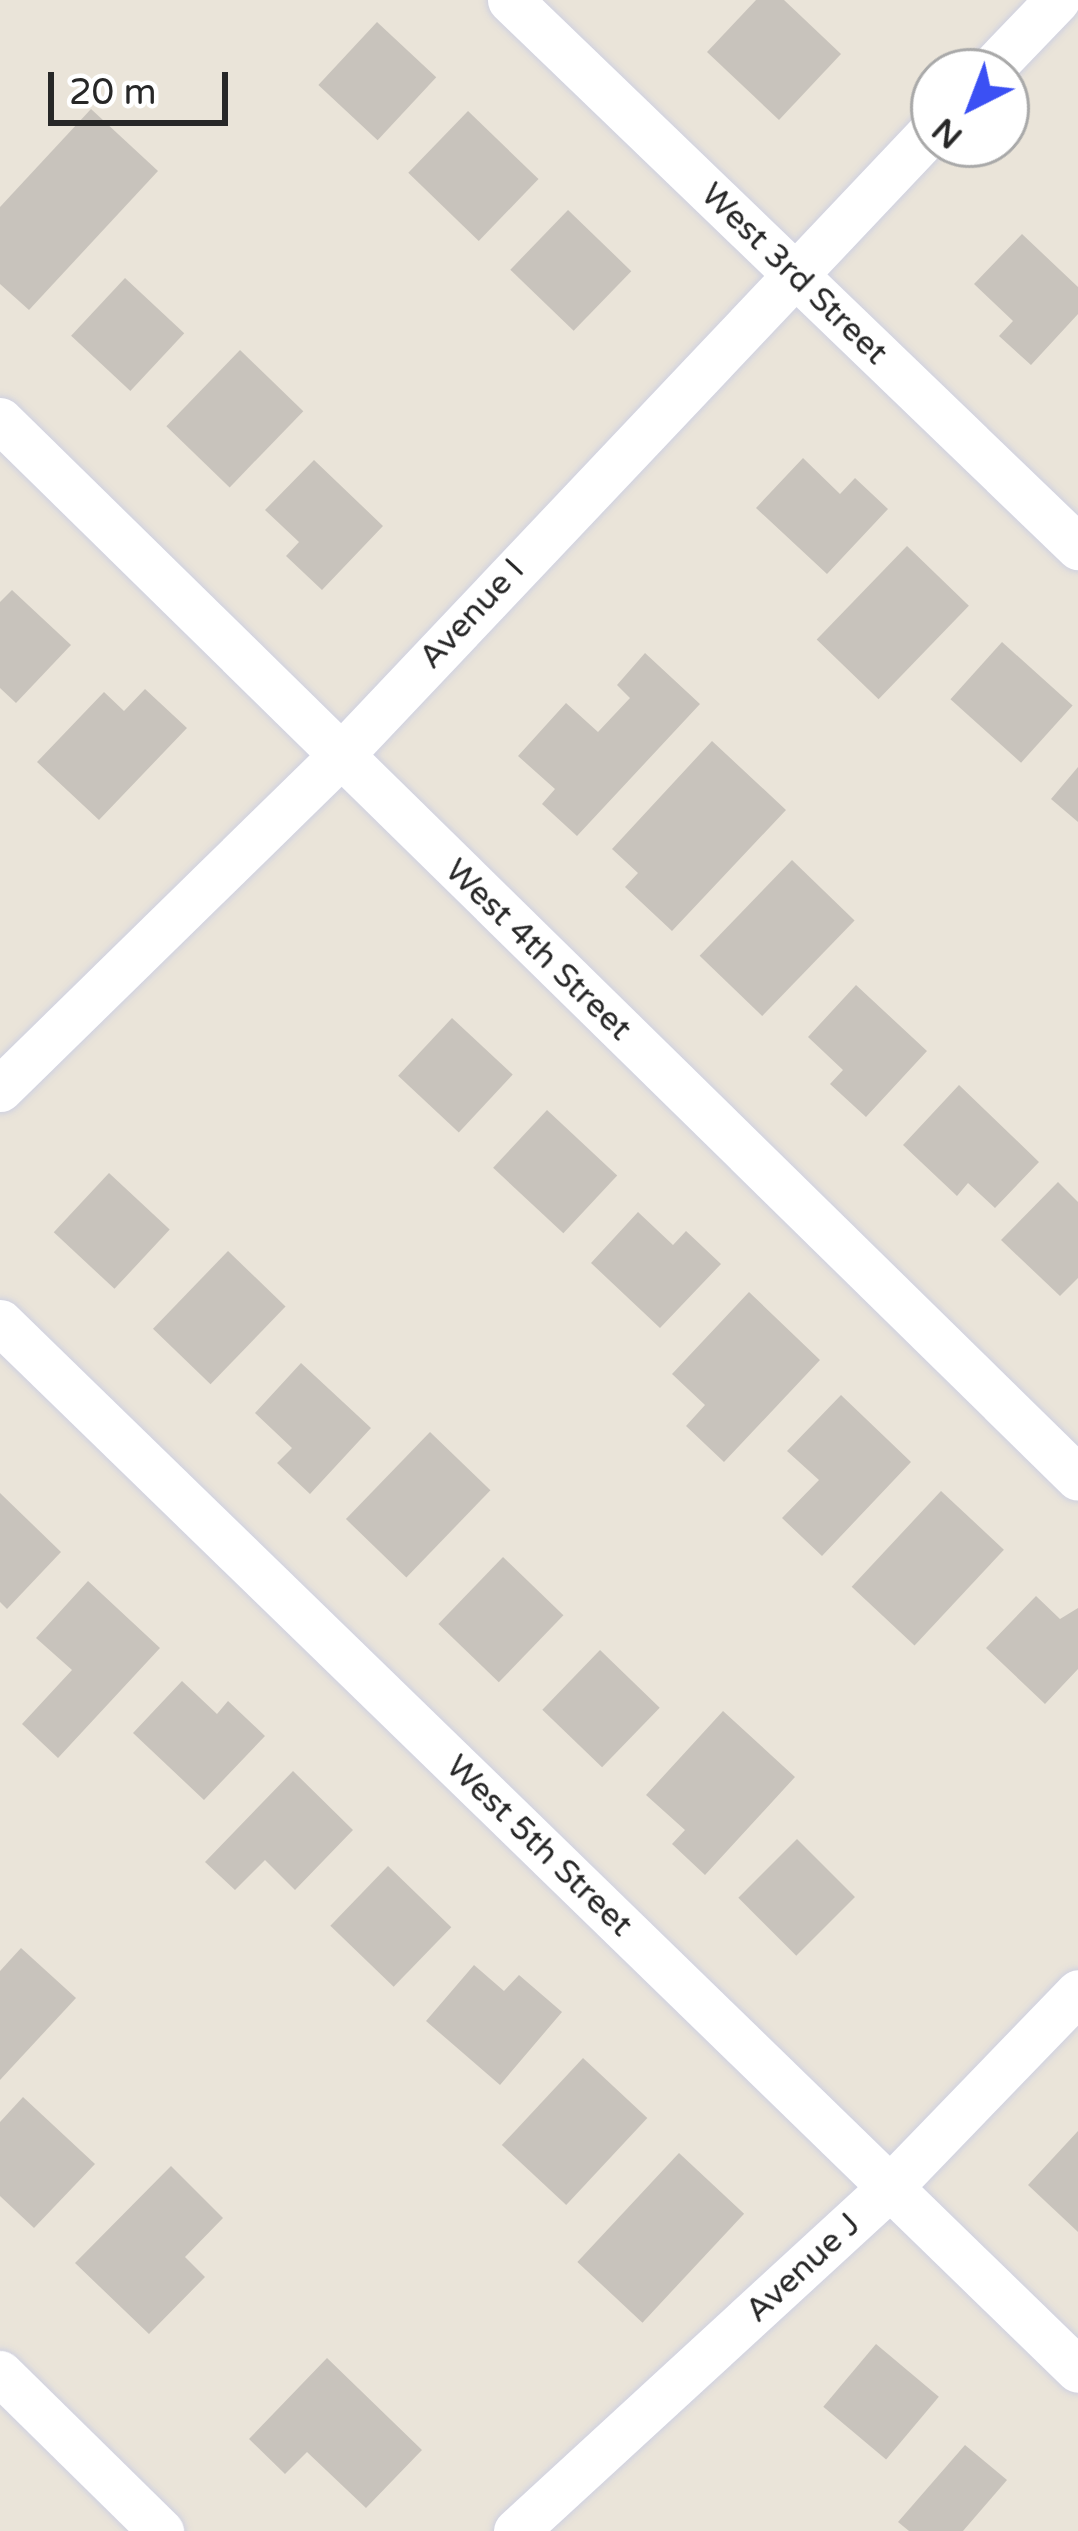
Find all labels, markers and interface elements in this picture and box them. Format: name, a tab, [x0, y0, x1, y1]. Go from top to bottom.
scale bar	[54, 48, 234, 122]
north arrow	[910, 48, 1030, 168]
text: 20 m	[69, 71, 157, 114]
text: N	[925, 110, 970, 156]
street label: West 3rd Street	[692, 175, 896, 373]
street label: Avenue I	[411, 551, 533, 677]
street label: West 4th Street	[437, 851, 639, 1049]
street label: West 5th Street	[438, 1747, 640, 1945]
street label: Avenue J	[738, 2205, 868, 2331]

